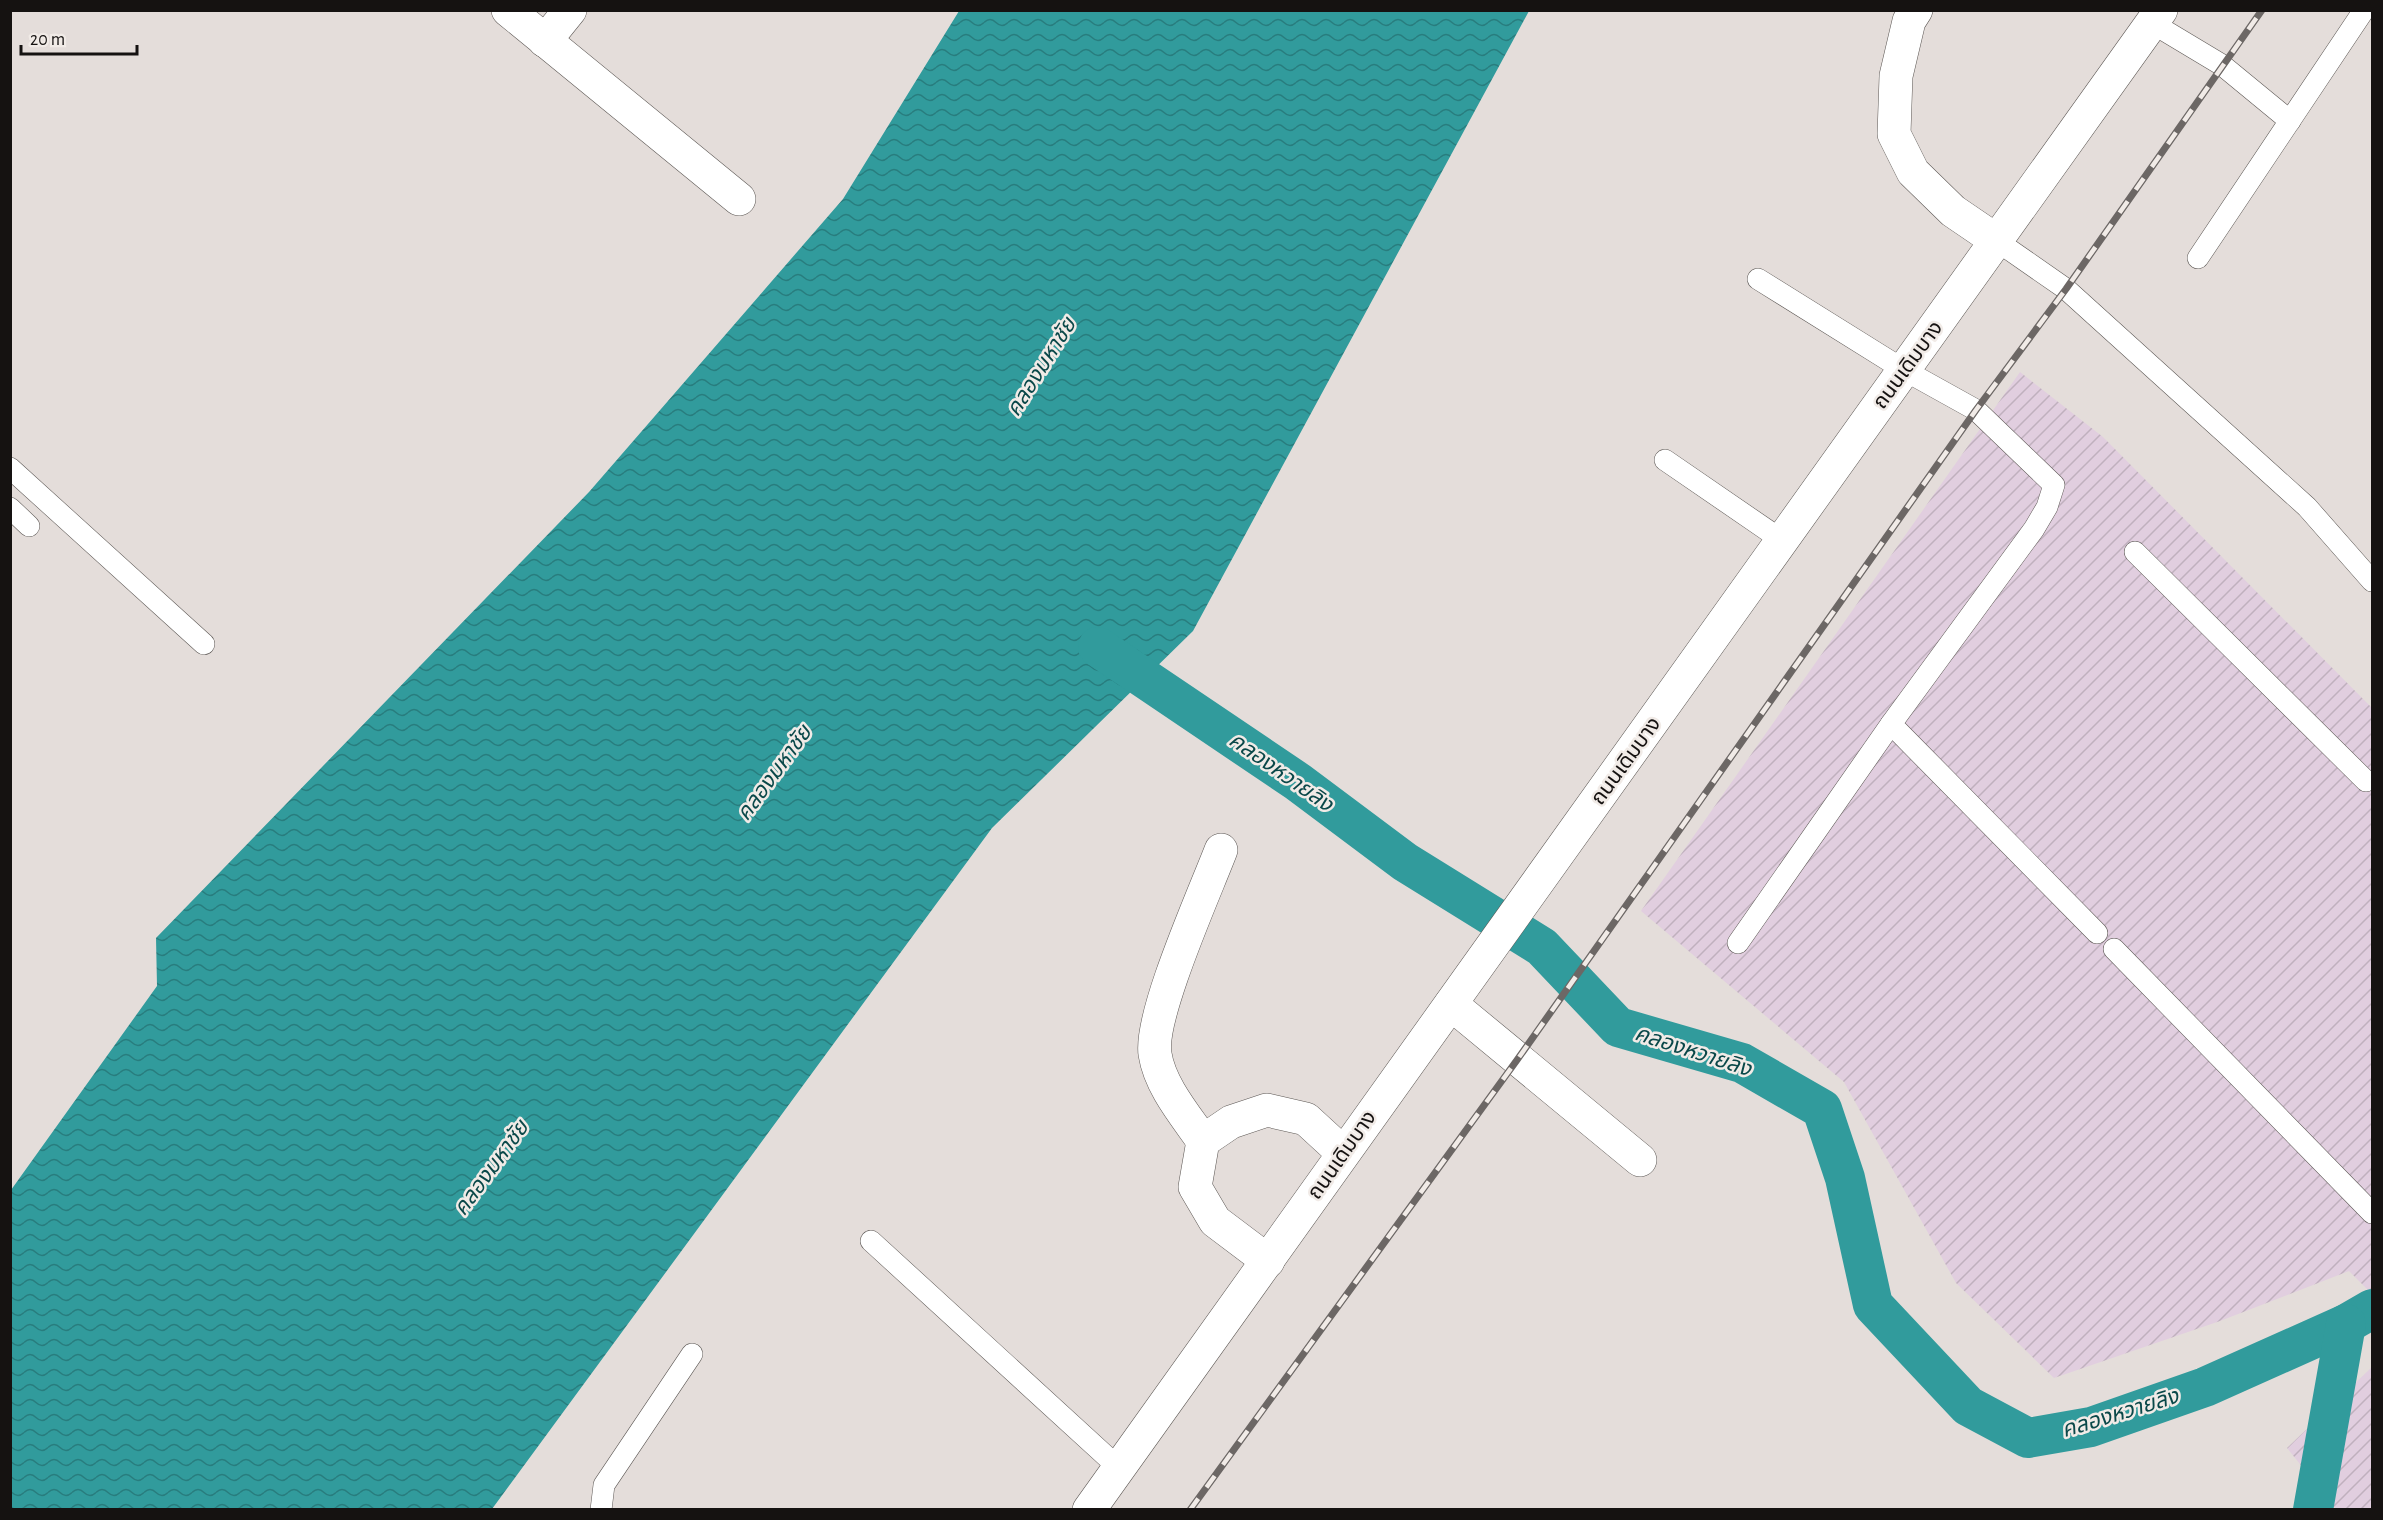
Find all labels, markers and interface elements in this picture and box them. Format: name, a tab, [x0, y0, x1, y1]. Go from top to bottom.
scale bar	[21, 18, 136, 56]
text: 20 m	[30, 31, 65, 49]
water label: คลองมหาชัย	[1002, 312, 1081, 420]
street label: ถนนเดิมบาง	[1869, 317, 1947, 413]
street label: ถนนเดิมบาง	[1587, 713, 1665, 809]
water label: คลองมหาชัย	[732, 720, 817, 824]
water label: คลองหวายลิง	[1225, 728, 1338, 816]
water label: คลองหวายลิง	[1632, 1022, 1755, 1080]
street label: ถนนเดิมบาง	[1304, 1107, 1380, 1203]
water label: คลองมหาชัย	[449, 1115, 534, 1219]
water label: คลองหวายลิง	[2059, 1385, 2182, 1441]

